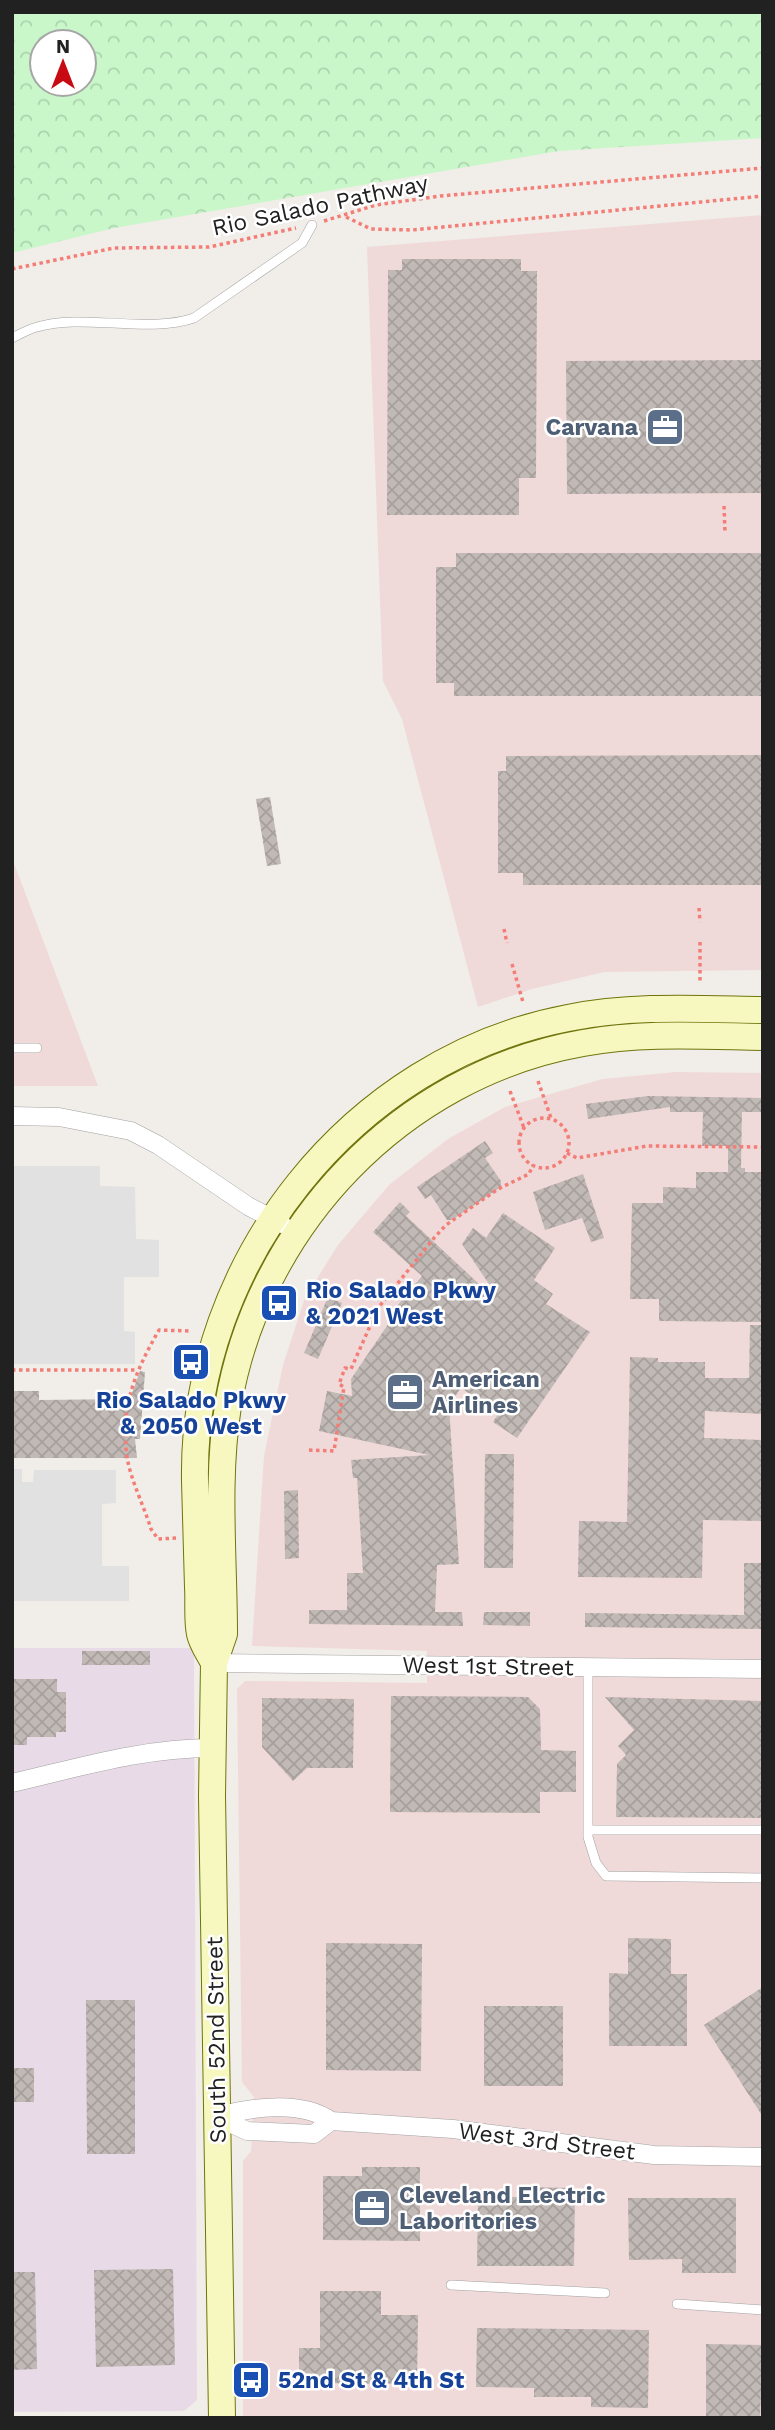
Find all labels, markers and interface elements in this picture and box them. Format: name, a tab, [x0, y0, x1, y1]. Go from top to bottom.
north arrow	[28, 28, 98, 98]
text: N	[56, 35, 70, 58]
street label: Rio Salado Pathway	[210, 169, 431, 242]
office icon: Carvana	[644, 406, 686, 448]
place label: Carvana	[546, 414, 639, 441]
place label: Rio Salado Pkwy & 2021 West	[306, 1277, 496, 1330]
bus stop icon: Rio Salado Pkwy & 2021 West	[258, 1282, 300, 1324]
bus stop icon: Rio Salado Pkwy & 2050 West	[170, 1341, 212, 1383]
place label: American Airlines	[432, 1366, 540, 1419]
office icon: American Airlines	[384, 1371, 426, 1413]
place label: Rio Salado Pkwy & 2050 West	[96, 1387, 286, 1440]
street label: West 1st Street	[402, 1652, 574, 1682]
street label: South 52nd Street	[201, 1936, 232, 2144]
street label: West 3rd Street	[457, 2117, 637, 2166]
place label: Cleveland Electric Laboritories	[399, 2182, 605, 2235]
office icon: Cleveland Electric Laboritories	[351, 2187, 393, 2229]
bus stop icon: 52nd St & 4th St	[230, 2359, 272, 2401]
place label: 52nd St & 4th St	[278, 2367, 464, 2394]

